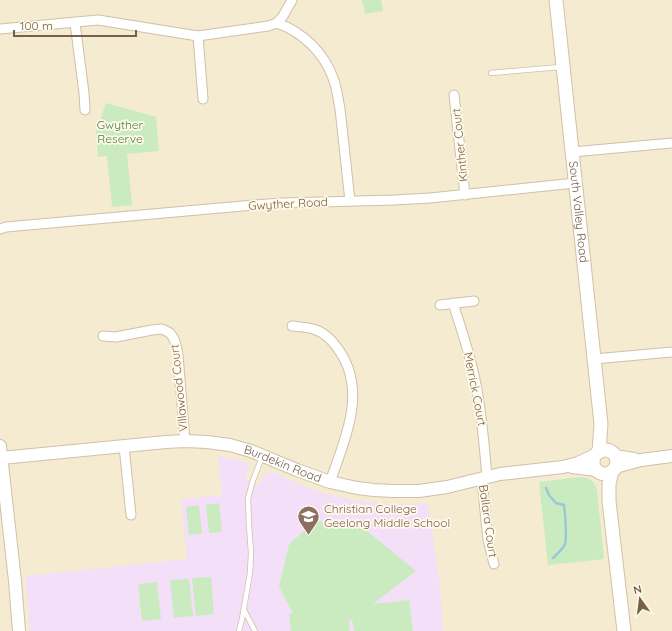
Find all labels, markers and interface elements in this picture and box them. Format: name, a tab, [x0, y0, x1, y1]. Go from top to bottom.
scale bar	[14, 12, 136, 38]
text: 100 m	[20, 18, 53, 33]
street label: Kinther Court	[448, 108, 471, 183]
park label: Gwyther Reserve	[97, 117, 144, 146]
street label: South Valley Road	[566, 160, 592, 263]
street label: Gwyther Road	[248, 194, 328, 213]
street label: Villawood Court	[166, 344, 191, 433]
street label: Merrick Court	[461, 351, 490, 427]
street label: Burdekin Road	[242, 441, 324, 485]
street label: Ballara Court	[476, 483, 501, 558]
place label: Christian College Geelong Middle School	[324, 501, 450, 530]
school or university icon: Christian College Geelong Middle School	[295, 503, 321, 536]
north arrow	[620, 579, 660, 619]
text: N	[632, 582, 643, 597]

